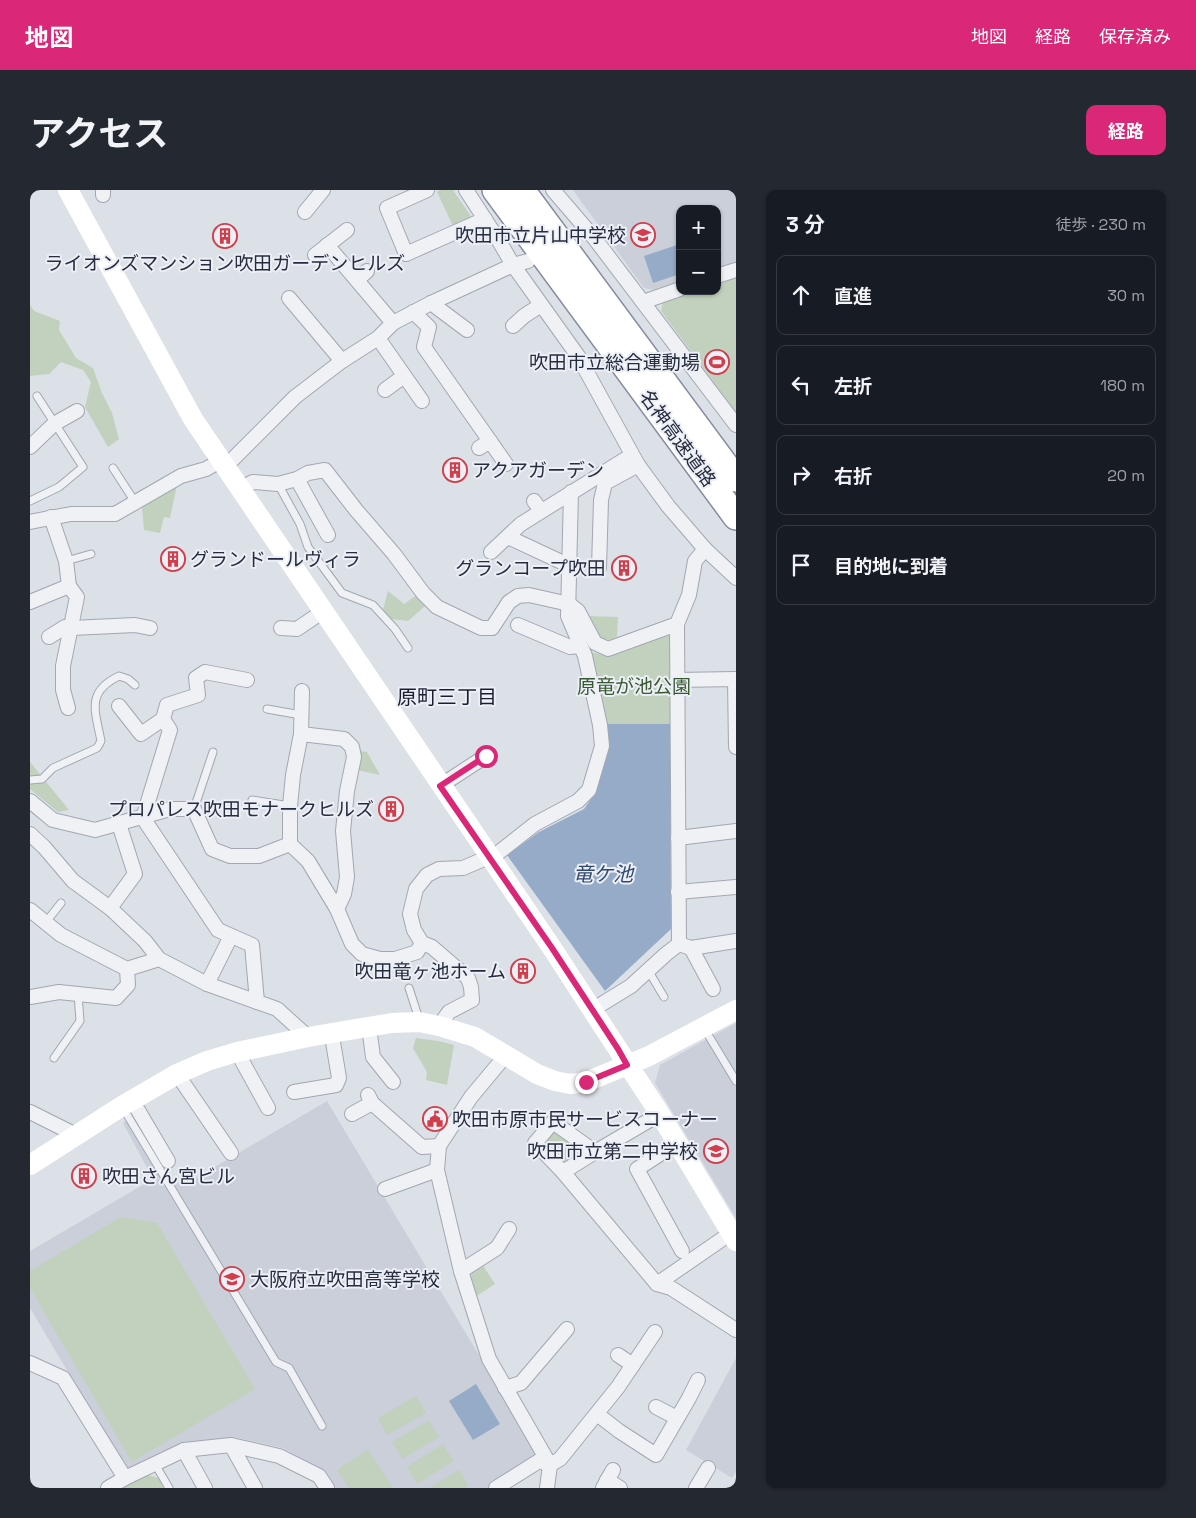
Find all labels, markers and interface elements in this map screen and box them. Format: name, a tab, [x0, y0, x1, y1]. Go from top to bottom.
text: 地図	[25, 22, 73, 53]
text: 地図	[971, 25, 1007, 48]
text: 経路	[1035, 25, 1071, 48]
text: 保存済み	[1099, 25, 1171, 48]
button: 経路	[1086, 105, 1166, 155]
text: アクセス	[30, 112, 168, 156]
map controls	[676, 205, 721, 295]
button: +	[676, 205, 721, 250]
text: 3 分	[786, 211, 825, 238]
text: 徒歩 · 230 m	[1055, 214, 1146, 235]
school or university icon: 吹田市立片山中学校	[630, 222, 656, 248]
building icon: ライオンズマンション吹田ガーデンヒルズ	[212, 223, 238, 249]
place label: 吹田市立片山中学校	[455, 223, 626, 248]
button: −	[676, 250, 721, 295]
place label: ライオンズマンション吹田ガーデンヒルズ	[45, 251, 405, 276]
icon: ahead	[787, 281, 815, 309]
text: 直進	[834, 284, 872, 309]
text: 30 m	[1107, 285, 1145, 306]
sports icon: 吹田市立総合運動場	[704, 349, 730, 375]
place label: 吹田市立総合運動場	[529, 350, 700, 375]
icon: left	[787, 371, 815, 399]
text: 左折	[834, 374, 872, 399]
text: 180 m	[1100, 375, 1145, 396]
street label: 名神高速道路	[634, 385, 721, 492]
building icon: アクアガーデン	[442, 457, 468, 483]
place label: アクアガーデン	[472, 458, 604, 483]
icon: right	[787, 461, 815, 489]
text: 右折	[834, 464, 872, 489]
text: 20 m	[1107, 465, 1145, 486]
building icon: グランドールヴィラ	[160, 546, 186, 572]
place label: グランドールヴィラ	[190, 547, 361, 572]
icon: arrive	[787, 551, 815, 579]
text: 目的地に到着	[834, 554, 948, 579]
building icon: グランコープ吹田	[611, 555, 637, 581]
place label: グランコープ吹田	[455, 556, 606, 581]
park label: 原竜が池公園	[577, 674, 691, 699]
district label: 原町三丁目	[397, 684, 497, 710]
route start	[475, 745, 498, 768]
building icon: プロパレス吹田モナークヒルズ	[378, 796, 404, 822]
place label: プロパレス吹田モナークヒルズ	[108, 797, 374, 822]
water label: 竜ケ池	[573, 861, 635, 887]
building icon: 吹田竜ヶ池ホーム	[510, 958, 536, 984]
place label: 吹田竜ヶ池ホーム	[355, 959, 506, 984]
route end	[575, 1071, 598, 1094]
public building icon: 吹田市原市民サービスコーナー	[422, 1106, 448, 1132]
place label: 吹田市原市民サービスコーナー	[452, 1107, 718, 1132]
school or university icon: 吹田市立第二中学校	[703, 1138, 729, 1164]
place label: 吹田市立第二中学校	[527, 1139, 698, 1164]
building icon: 吹田さん宮ビル	[71, 1163, 97, 1189]
place label: 吹田さん宮ビル	[102, 1164, 235, 1189]
school or university icon: 大阪府立吹田高等学校	[219, 1266, 245, 1292]
place label: 大阪府立吹田高等学校	[250, 1267, 440, 1292]

